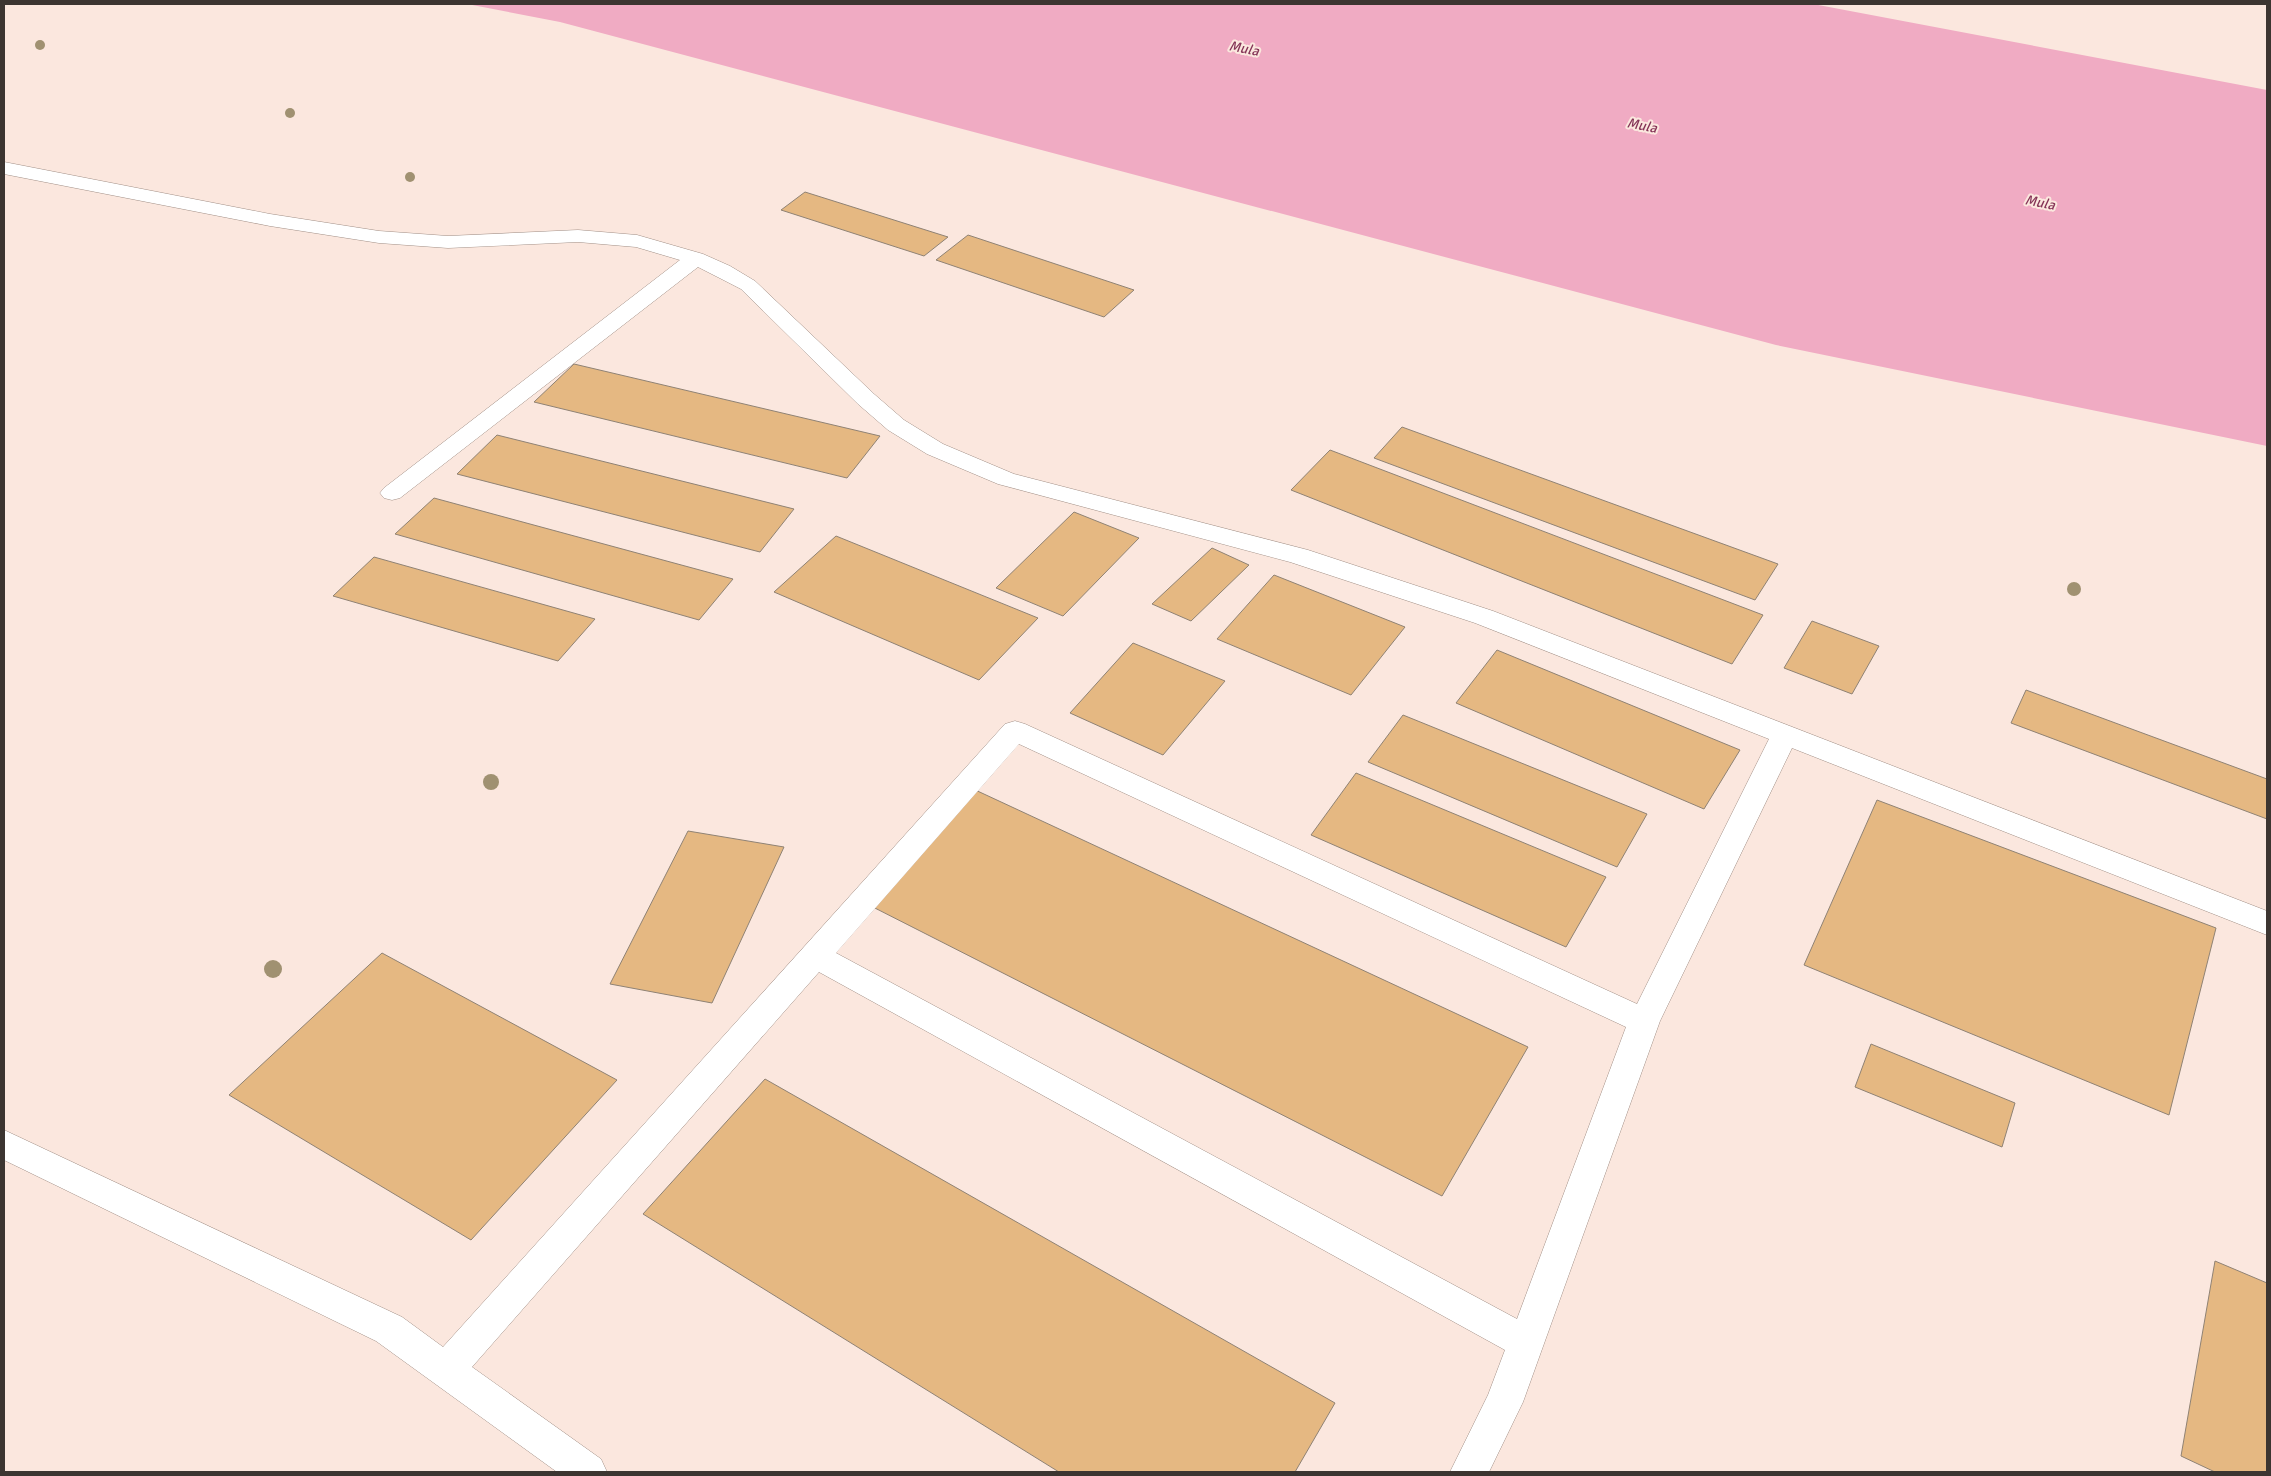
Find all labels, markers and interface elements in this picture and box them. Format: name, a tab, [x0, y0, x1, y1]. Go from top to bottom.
water label: Mula	[1227, 37, 1261, 60]
water label: Mula	[1625, 114, 1659, 137]
water label: Mula	[2023, 191, 2057, 214]

